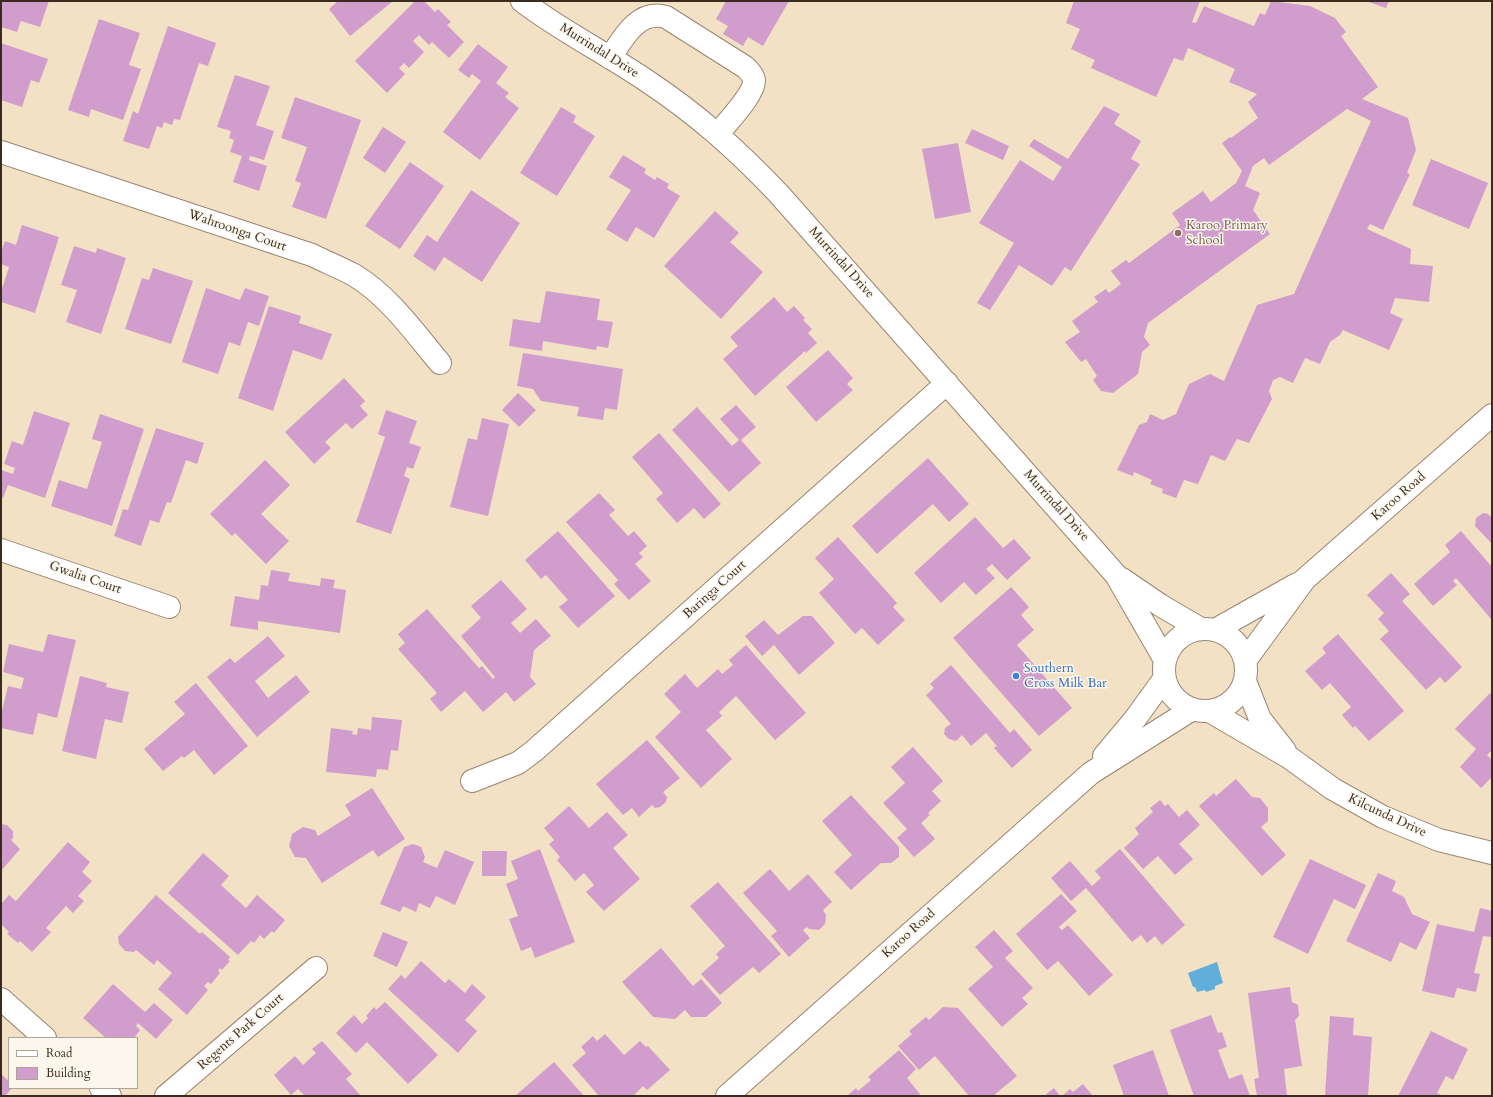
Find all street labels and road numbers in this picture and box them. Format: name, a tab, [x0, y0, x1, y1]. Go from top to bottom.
street label: Murrindal Drive	[556, 20, 642, 82]
street label: Wahroonga Court	[186, 207, 288, 255]
street label: Murrindal Drive	[805, 224, 877, 302]
street label: Murrindal Drive	[1020, 467, 1092, 545]
street label: Karoo Road	[1369, 469, 1429, 525]
street label: Gwalia Court	[47, 558, 123, 598]
street label: Baringa Court	[680, 558, 750, 622]
street label: Kilcunda Drive	[1345, 791, 1429, 841]
street label: Karoo Road	[879, 906, 939, 962]
street label: Regents Park Court	[195, 990, 287, 1074]

